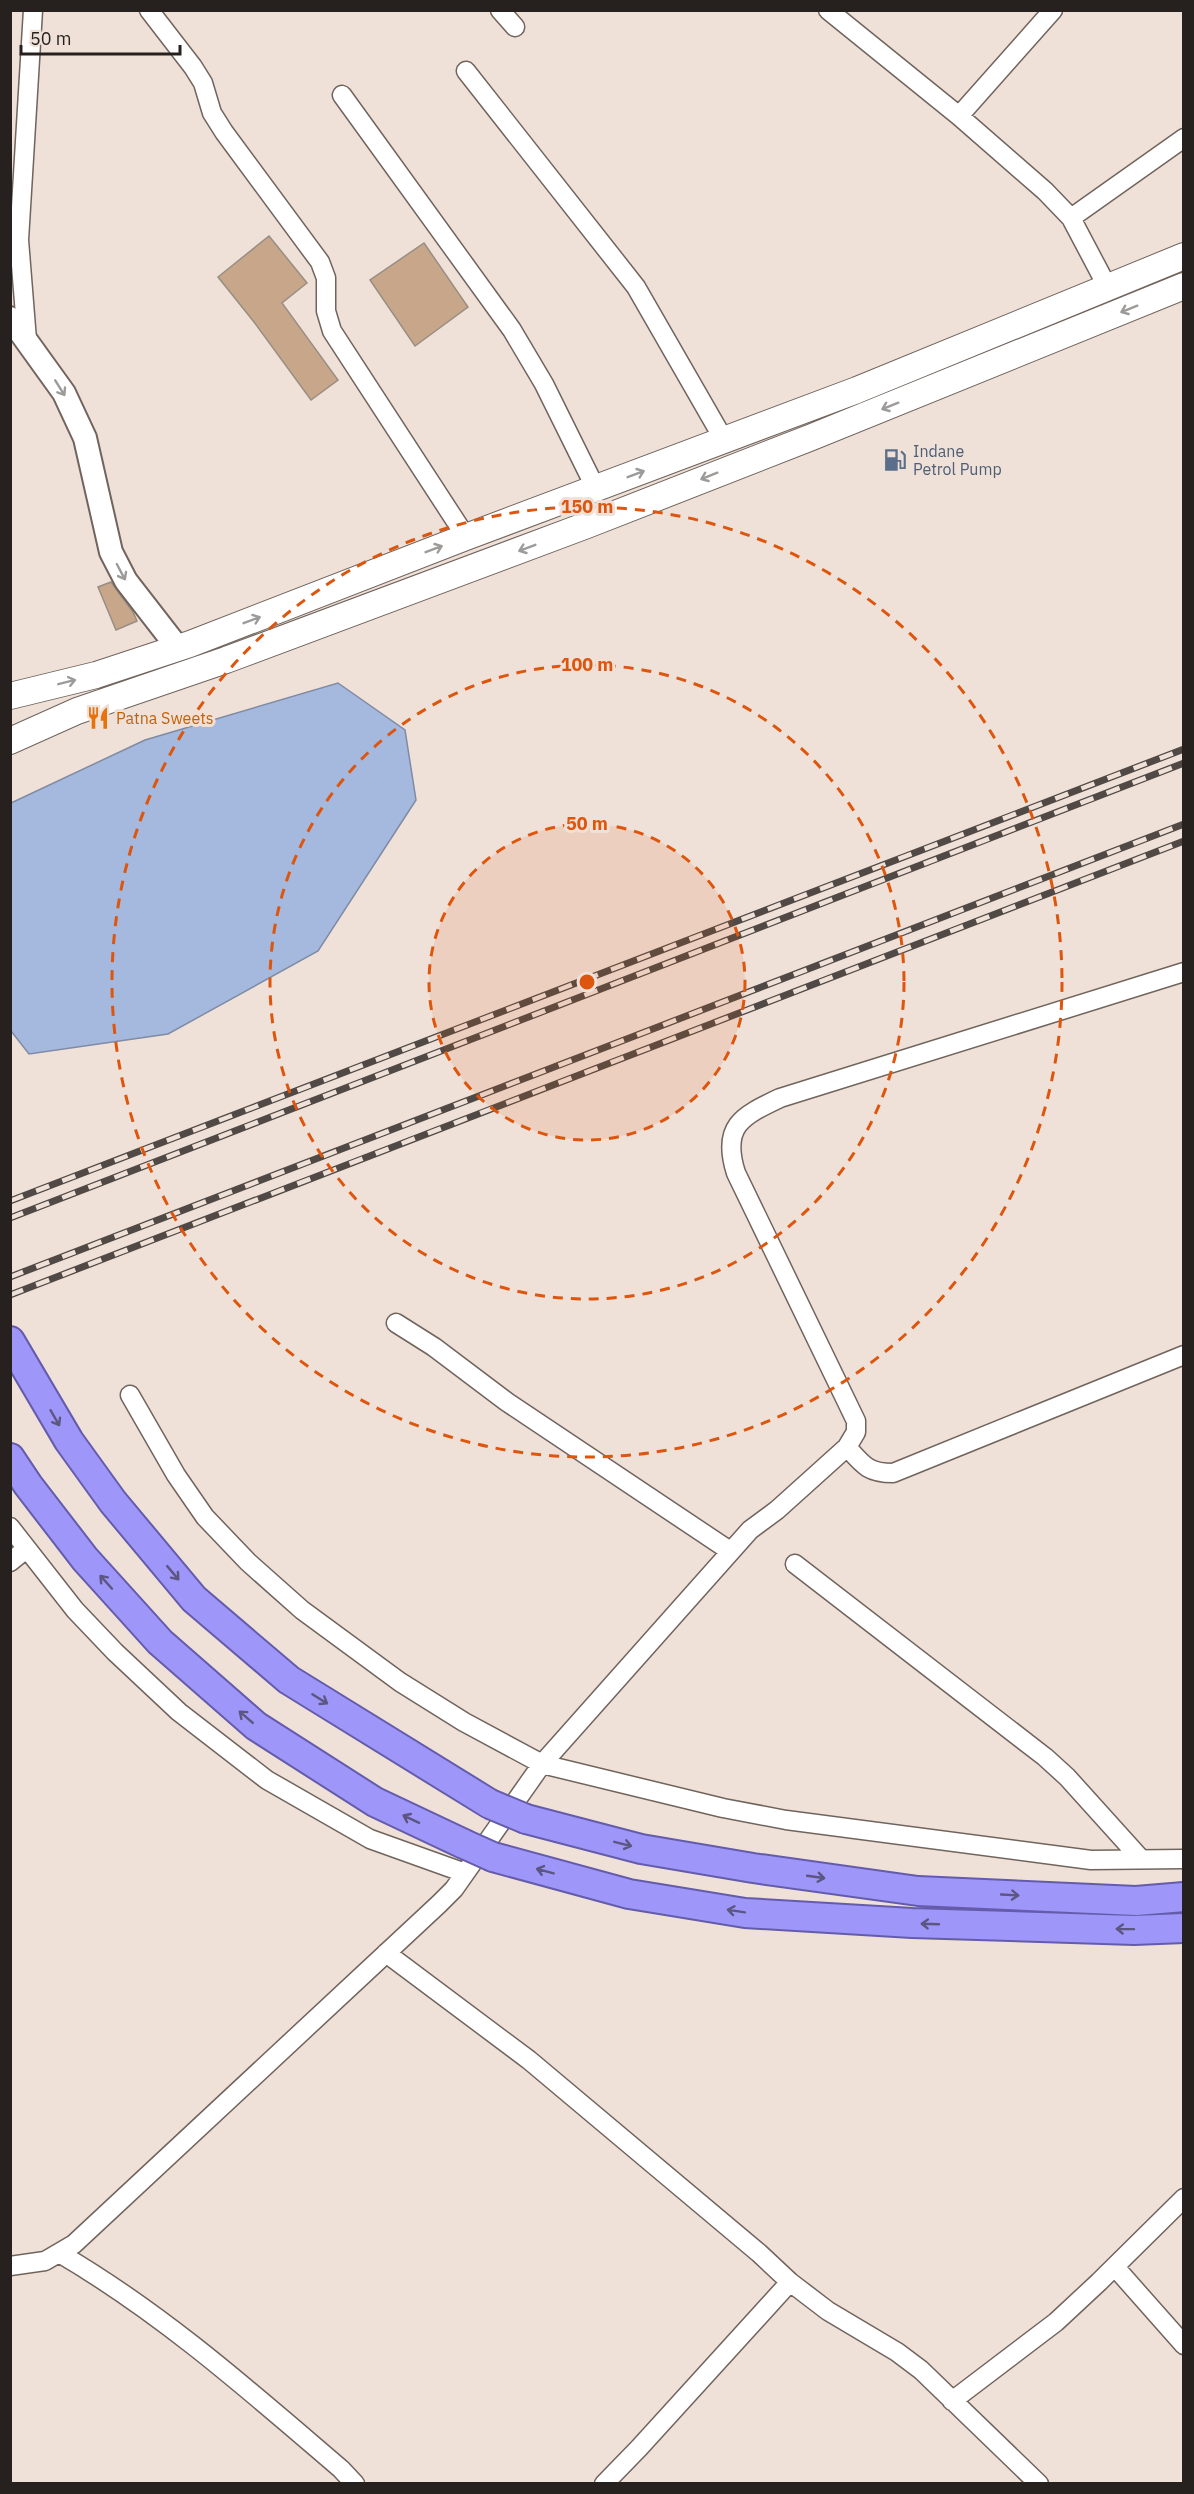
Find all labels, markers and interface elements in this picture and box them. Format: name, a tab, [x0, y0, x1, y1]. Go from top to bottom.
scale bar	[21, 18, 180, 56]
text: 50 m	[30, 27, 72, 50]
one-way arrow	[1121, 304, 1139, 315]
one-way arrow	[55, 379, 67, 396]
one-way arrow	[882, 401, 900, 412]
place label: Indane Petrol Pump	[913, 441, 1002, 479]
fuel station icon: Indane Petrol Pump	[882, 447, 908, 473]
one-way arrow	[626, 468, 645, 479]
one-way arrow	[700, 471, 718, 482]
text: 150 m	[561, 495, 613, 518]
one-way arrow	[424, 543, 442, 554]
one-way arrow	[518, 543, 537, 554]
one-way arrow	[116, 562, 127, 580]
one-way arrow	[242, 614, 261, 625]
text: 100 m	[561, 653, 613, 676]
one-way arrow	[58, 676, 77, 688]
restaurant icon: Patna Sweets	[85, 705, 111, 731]
place label: Patna Sweets	[116, 708, 214, 728]
text: 50 m	[566, 812, 608, 835]
centre of rings	[577, 972, 597, 992]
one-way arrow	[50, 1409, 62, 1426]
one-way arrow	[166, 1565, 179, 1581]
one-way arrow	[99, 1575, 113, 1590]
one-way arrow	[311, 1694, 328, 1706]
one-way arrow	[239, 1710, 254, 1724]
one-way arrow	[403, 1813, 421, 1824]
one-way arrow	[614, 1839, 633, 1851]
one-way arrow	[536, 1865, 555, 1876]
one-way arrow	[805, 1871, 825, 1882]
one-way arrow	[999, 1889, 1019, 1900]
one-way arrow	[726, 1906, 746, 1917]
one-way arrow	[921, 1918, 941, 1930]
one-way arrow	[1116, 1924, 1136, 1935]

